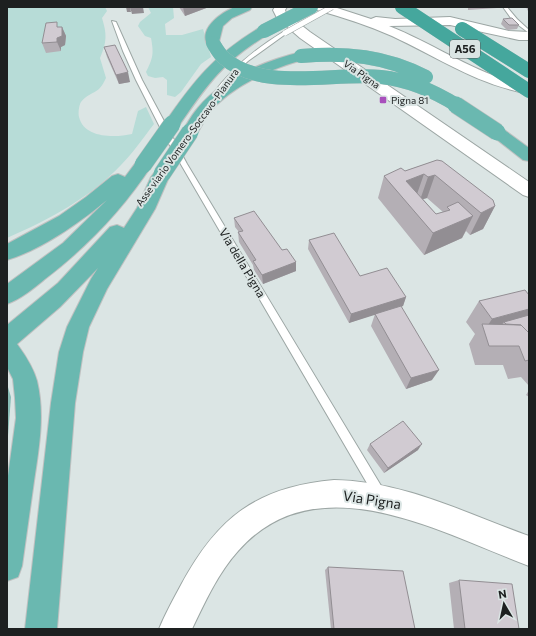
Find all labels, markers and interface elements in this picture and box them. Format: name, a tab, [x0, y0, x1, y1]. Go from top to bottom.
road number: A56	[450, 40, 480, 58]
street label: Via Pigna	[341, 57, 383, 91]
street label: Asse viario Vomero-Soccavo-Pianura	[133, 66, 241, 208]
place label: Pigna 81	[391, 94, 429, 106]
marker: Pigna 81	[378, 95, 388, 105]
street label: Via della Pigna	[217, 225, 269, 300]
street label: Via Pigna	[342, 487, 402, 512]
north arrow	[484, 584, 524, 624]
text: N	[497, 587, 507, 601]

